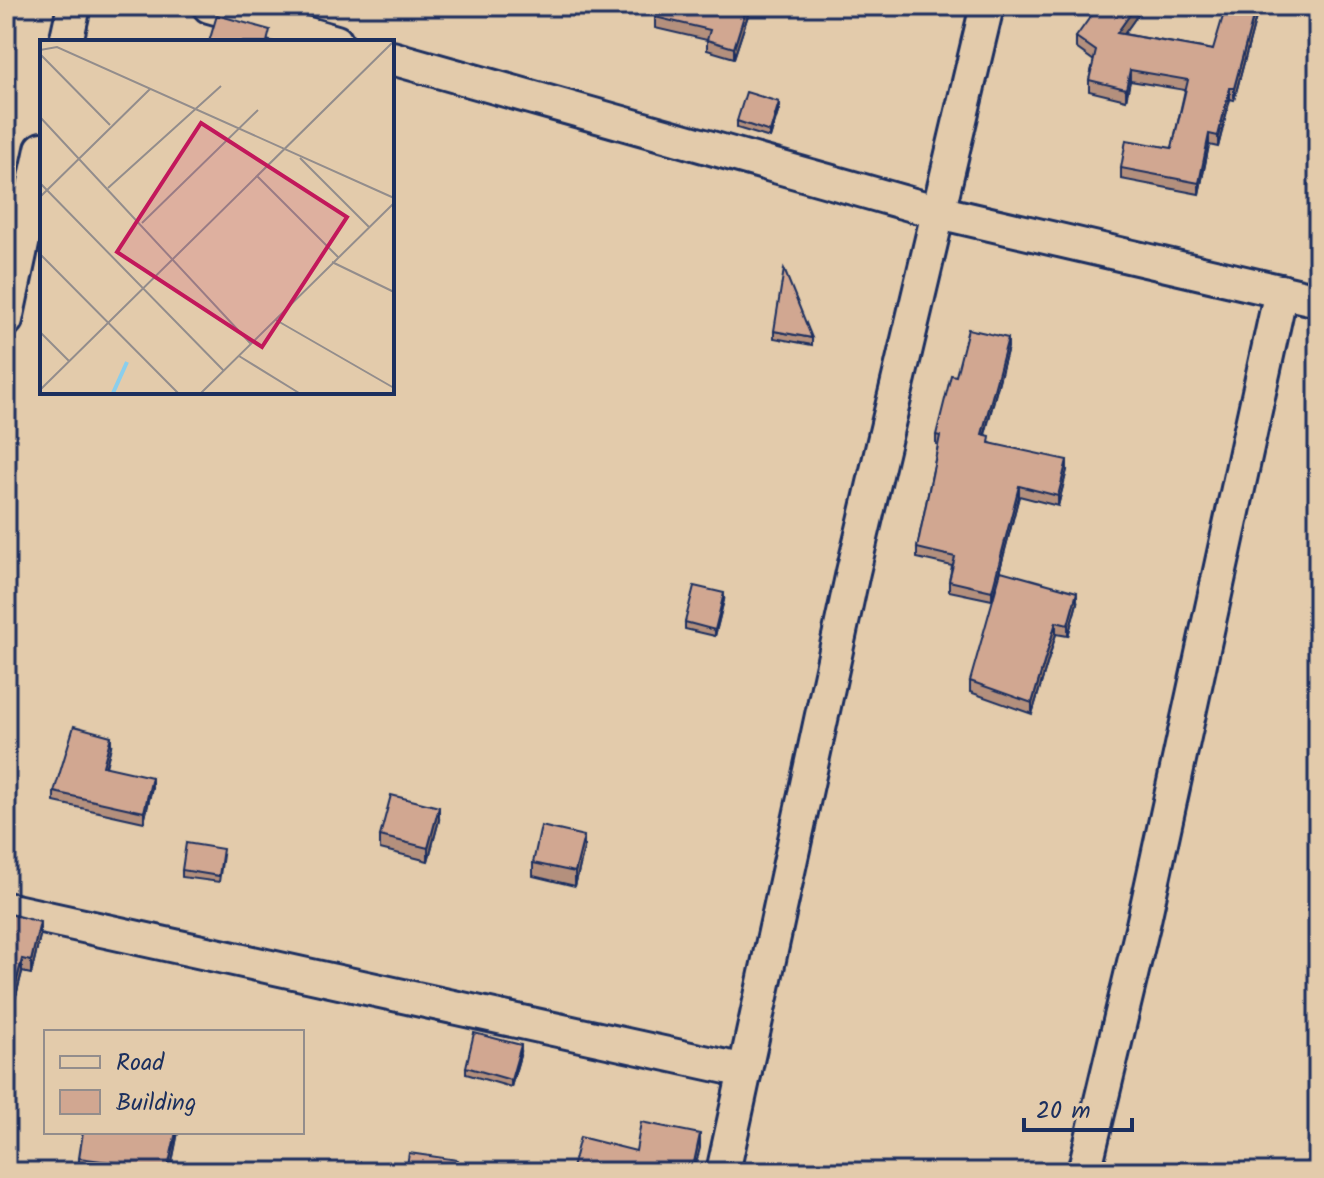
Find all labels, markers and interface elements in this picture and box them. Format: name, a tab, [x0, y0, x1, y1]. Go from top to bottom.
inset map	[40, 40, 394, 394]
legend	[44, 1030, 304, 1134]
text: Road	[116, 1044, 165, 1083]
scale bar	[1024, 1082, 1132, 1132]
text: Building	[116, 1084, 196, 1123]
text: 20 m	[1036, 1092, 1091, 1131]

